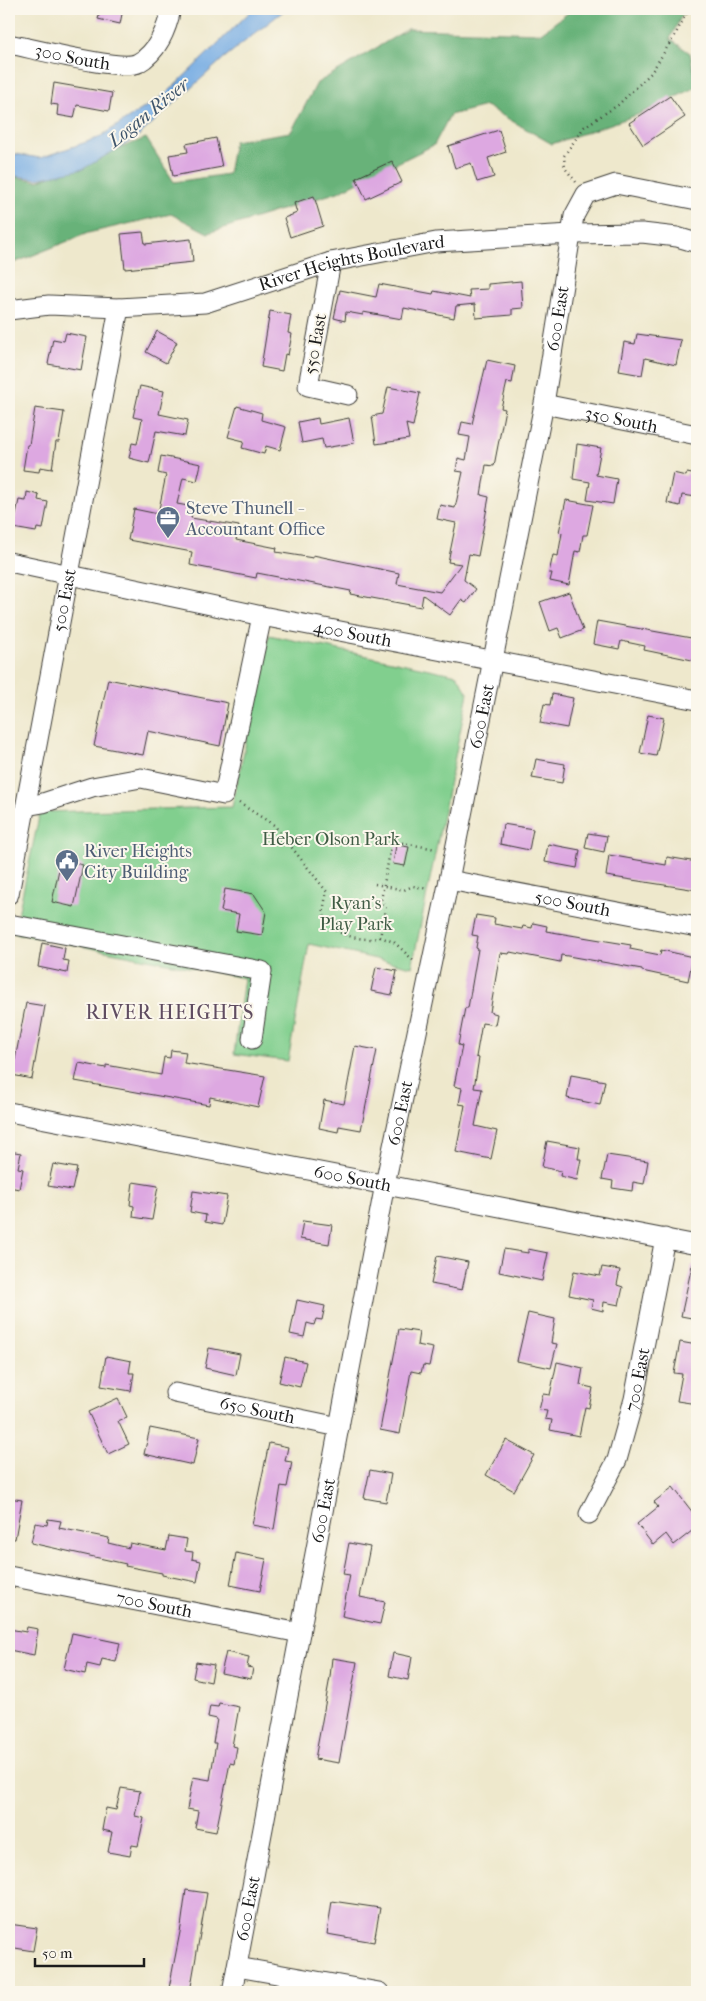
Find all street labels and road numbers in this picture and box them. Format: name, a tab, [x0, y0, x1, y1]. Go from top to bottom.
street label: 300 South	[33, 40, 111, 75]
street label: River Heights Boulevard	[256, 232, 445, 296]
street label: 600 East	[543, 284, 574, 353]
street label: 550 East	[300, 311, 331, 376]
street label: 350 South	[583, 403, 660, 438]
street label: 500 East	[48, 566, 81, 634]
street label: 400 South	[312, 616, 393, 652]
street label: 600 East	[465, 681, 499, 751]
street label: 500 South	[533, 887, 612, 921]
street label: 600 East	[383, 1078, 418, 1147]
street label: 600 South	[312, 1161, 393, 1197]
street label: 700 East	[621, 1345, 655, 1414]
street label: 650 South	[218, 1393, 297, 1429]
street label: 600 East	[307, 1476, 340, 1545]
street label: 700 South	[114, 1587, 194, 1623]
street label: 600 East	[232, 1874, 265, 1943]

